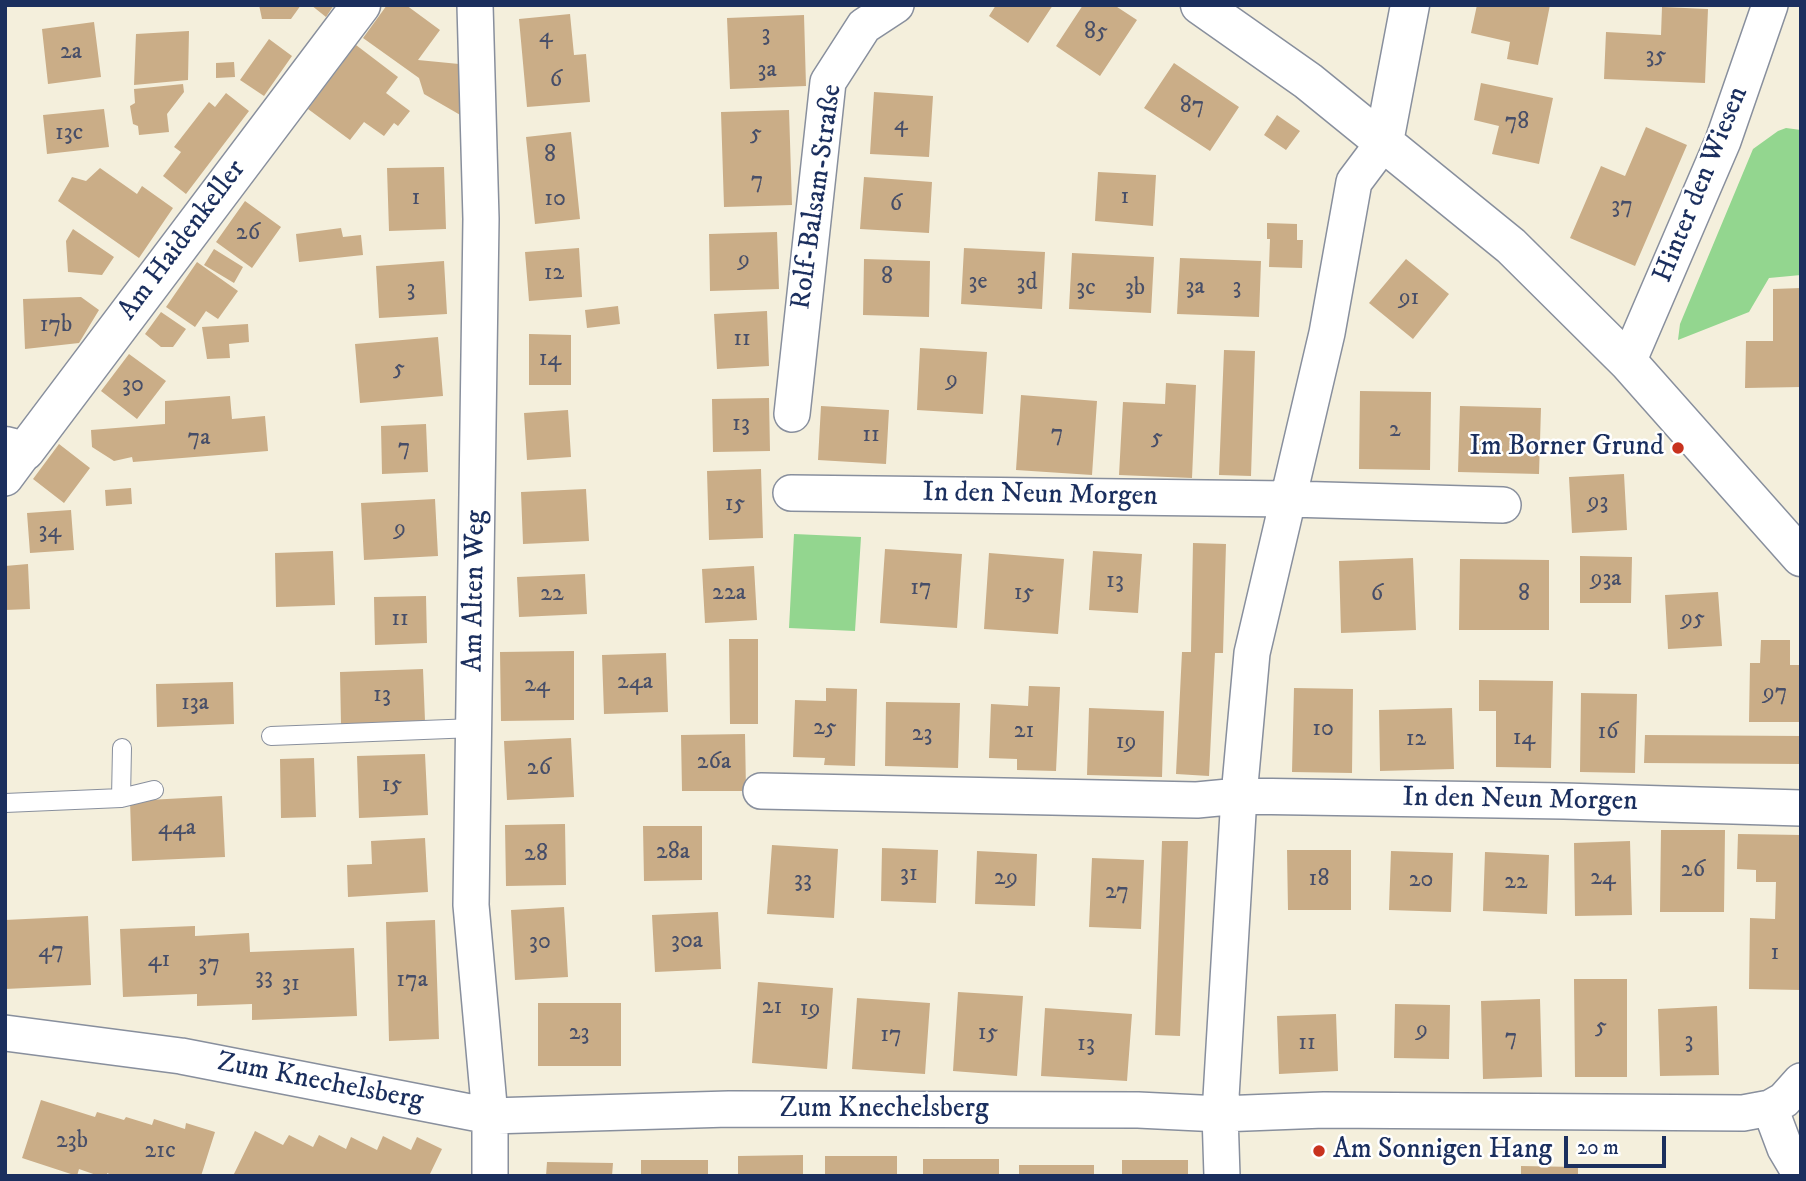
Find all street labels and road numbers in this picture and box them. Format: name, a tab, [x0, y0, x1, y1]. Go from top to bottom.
street label: Rolf-Balsam-Straße	[786, 82, 850, 312]
street label: Hinter den Wiesen	[1647, 82, 1757, 288]
street label: Am Haidenkeller	[112, 154, 254, 328]
street label: In den Neun Morgen	[922, 477, 1158, 515]
street label: Am Alten Weg	[458, 510, 494, 672]
street label: In den Neun Morgen	[1402, 782, 1638, 820]
street label: Zum Knechelsberg	[214, 1047, 426, 1119]
street label: Zum Knechelsberg	[779, 1093, 989, 1127]

